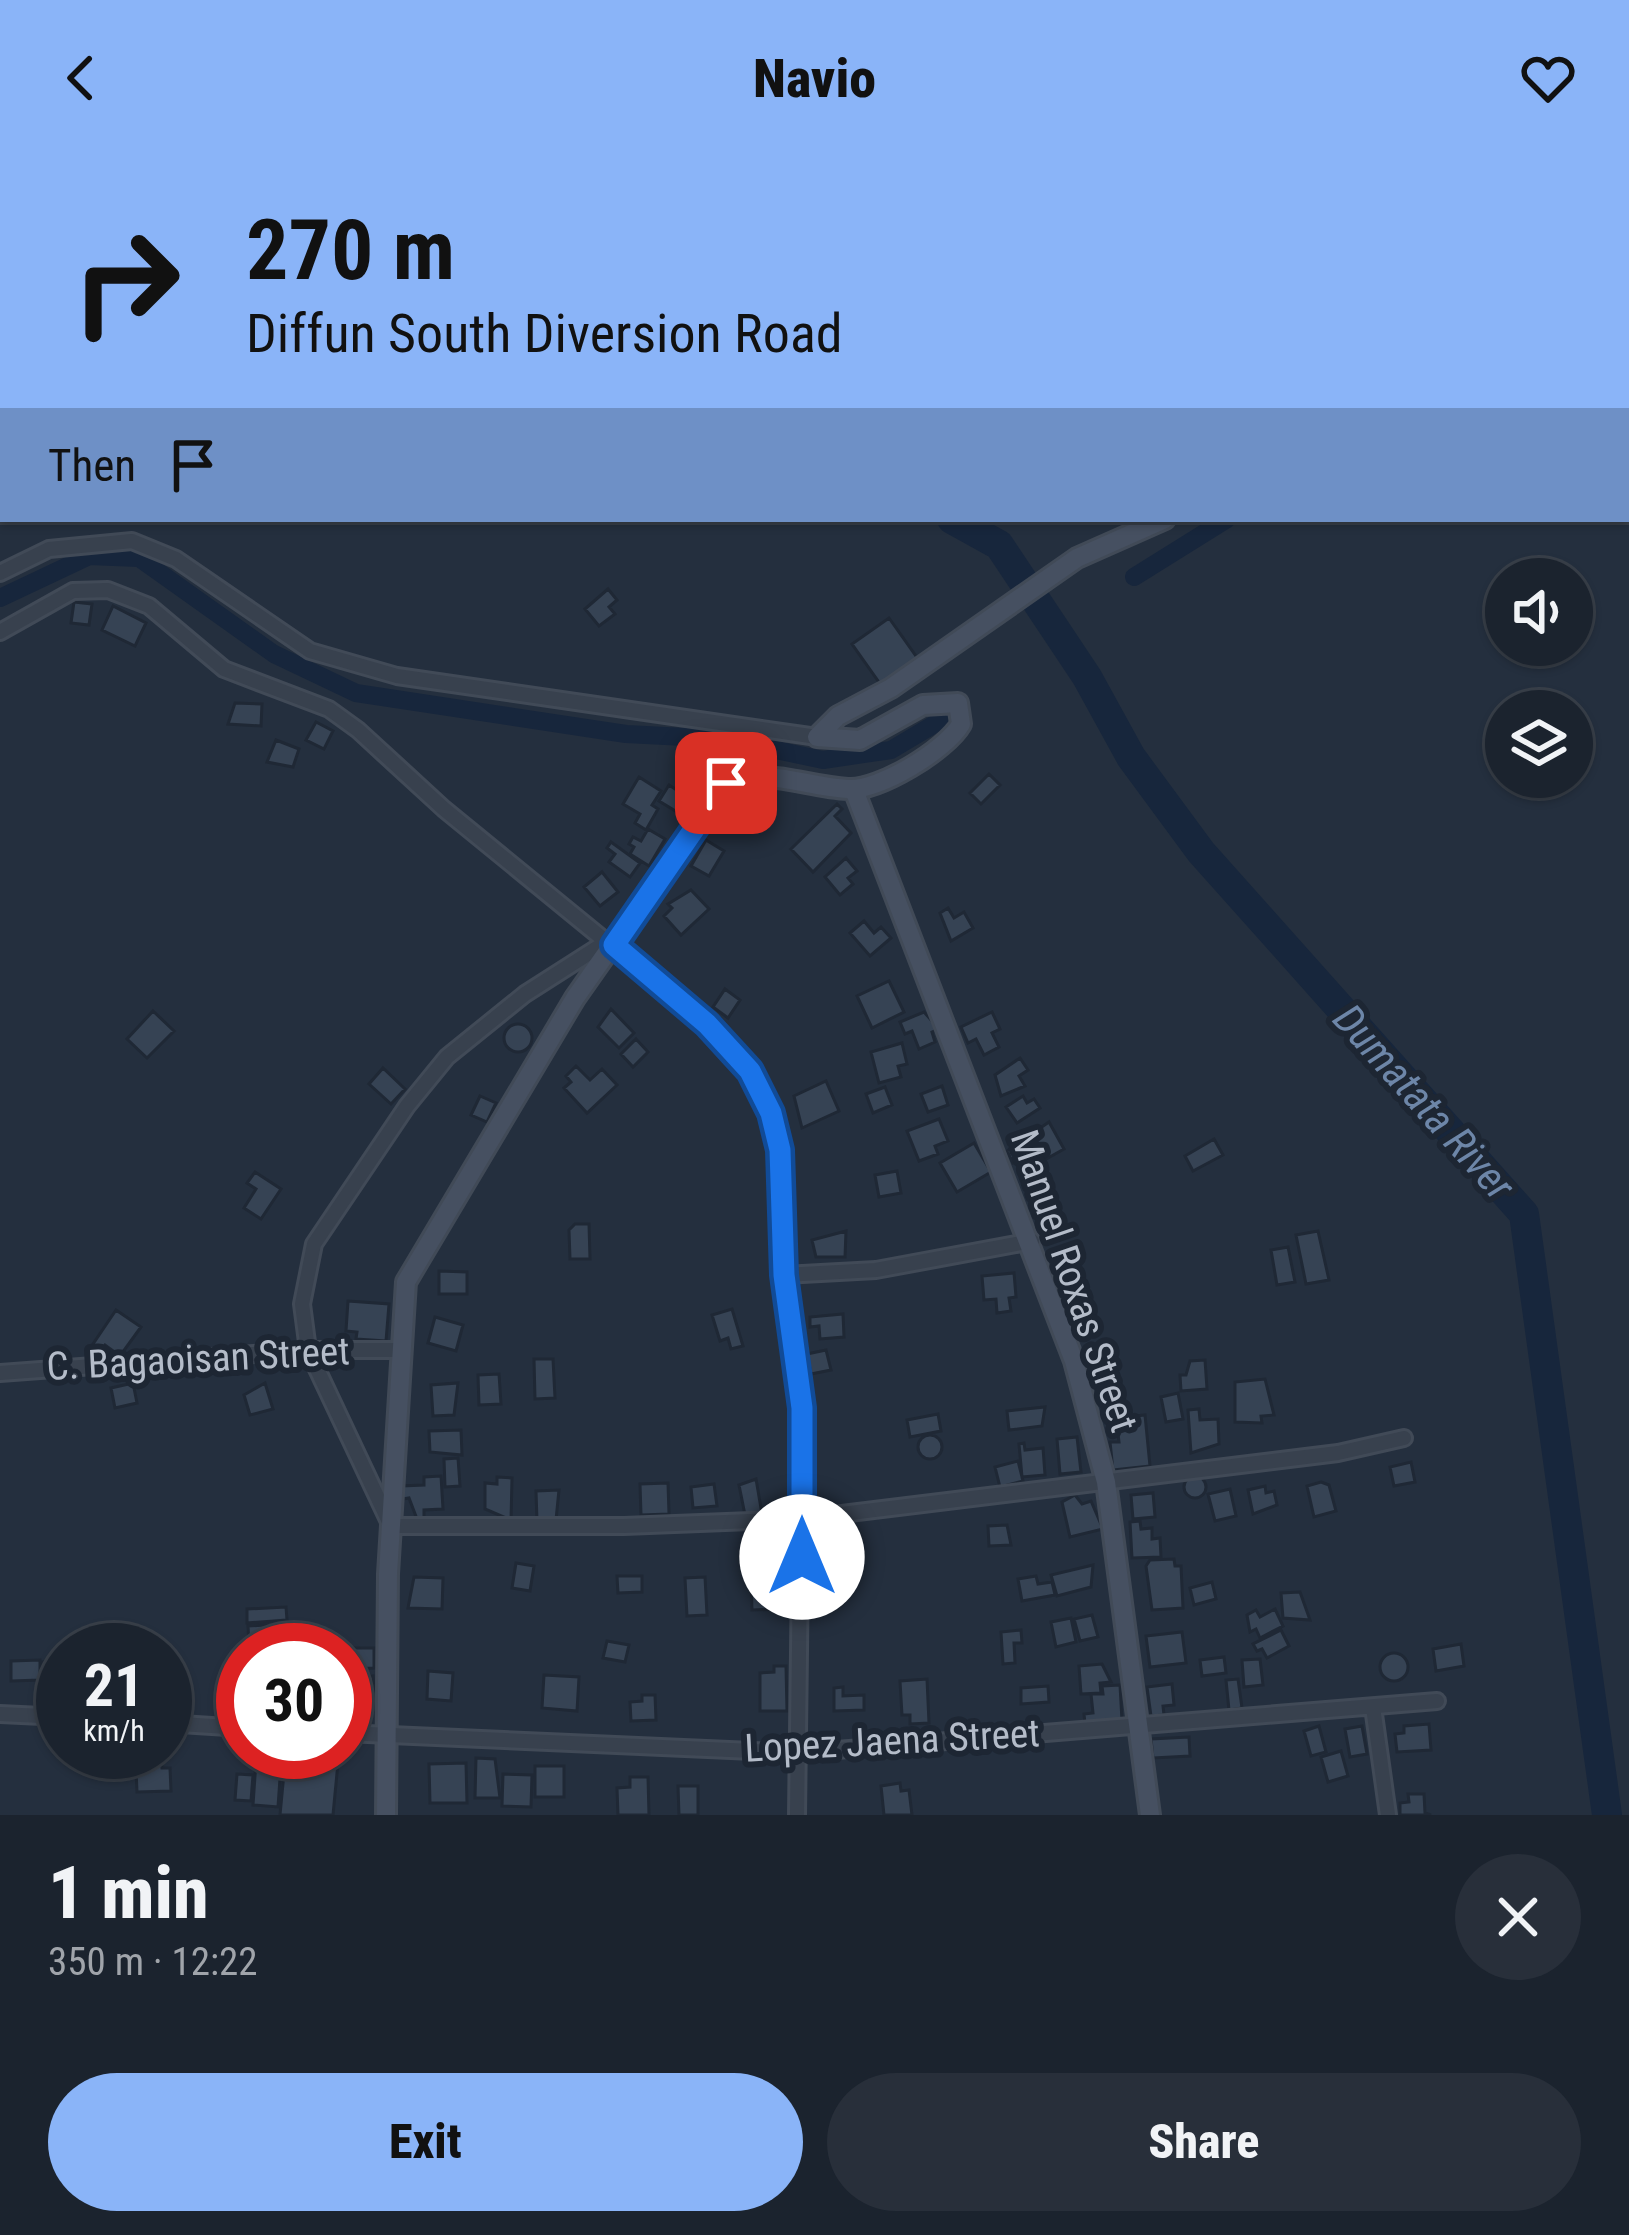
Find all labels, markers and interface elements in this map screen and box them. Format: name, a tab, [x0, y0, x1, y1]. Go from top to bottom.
icon: back	[48, 45, 114, 111]
icon: heart	[1515, 45, 1581, 111]
text: Navio	[753, 47, 876, 110]
text: 270 m	[246, 201, 455, 300]
icon: right	[48, 204, 204, 360]
text: Diffun South Diversion Road	[246, 302, 843, 365]
icon: arrive	[160, 432, 226, 498]
text: Then	[48, 439, 136, 492]
map controls	[1485, 558, 1593, 798]
button: sound	[1485, 558, 1593, 666]
button: layers	[1485, 690, 1593, 798]
pin	[675, 732, 777, 834]
icon: arrive	[693, 750, 759, 816]
water label: Dumatata River	[1324, 994, 1525, 1211]
street label: Manuel Roxas Street	[1001, 1124, 1147, 1438]
street label: C. Bagaoisan Street	[45, 1328, 351, 1390]
position arrow	[739, 1494, 865, 1620]
speed limit sign: 30	[216, 1623, 372, 1779]
text: 21	[84, 1650, 144, 1721]
street label: Lopez Jaena Street	[743, 1710, 1041, 1772]
text: km/h	[83, 1713, 145, 1748]
text: 1 min	[48, 1851, 209, 1936]
button: close	[1455, 1854, 1581, 1980]
text: 350 m · 12:22	[48, 1939, 258, 1985]
button: Exit	[48, 2073, 803, 2211]
button: Share	[827, 2073, 1581, 2211]

